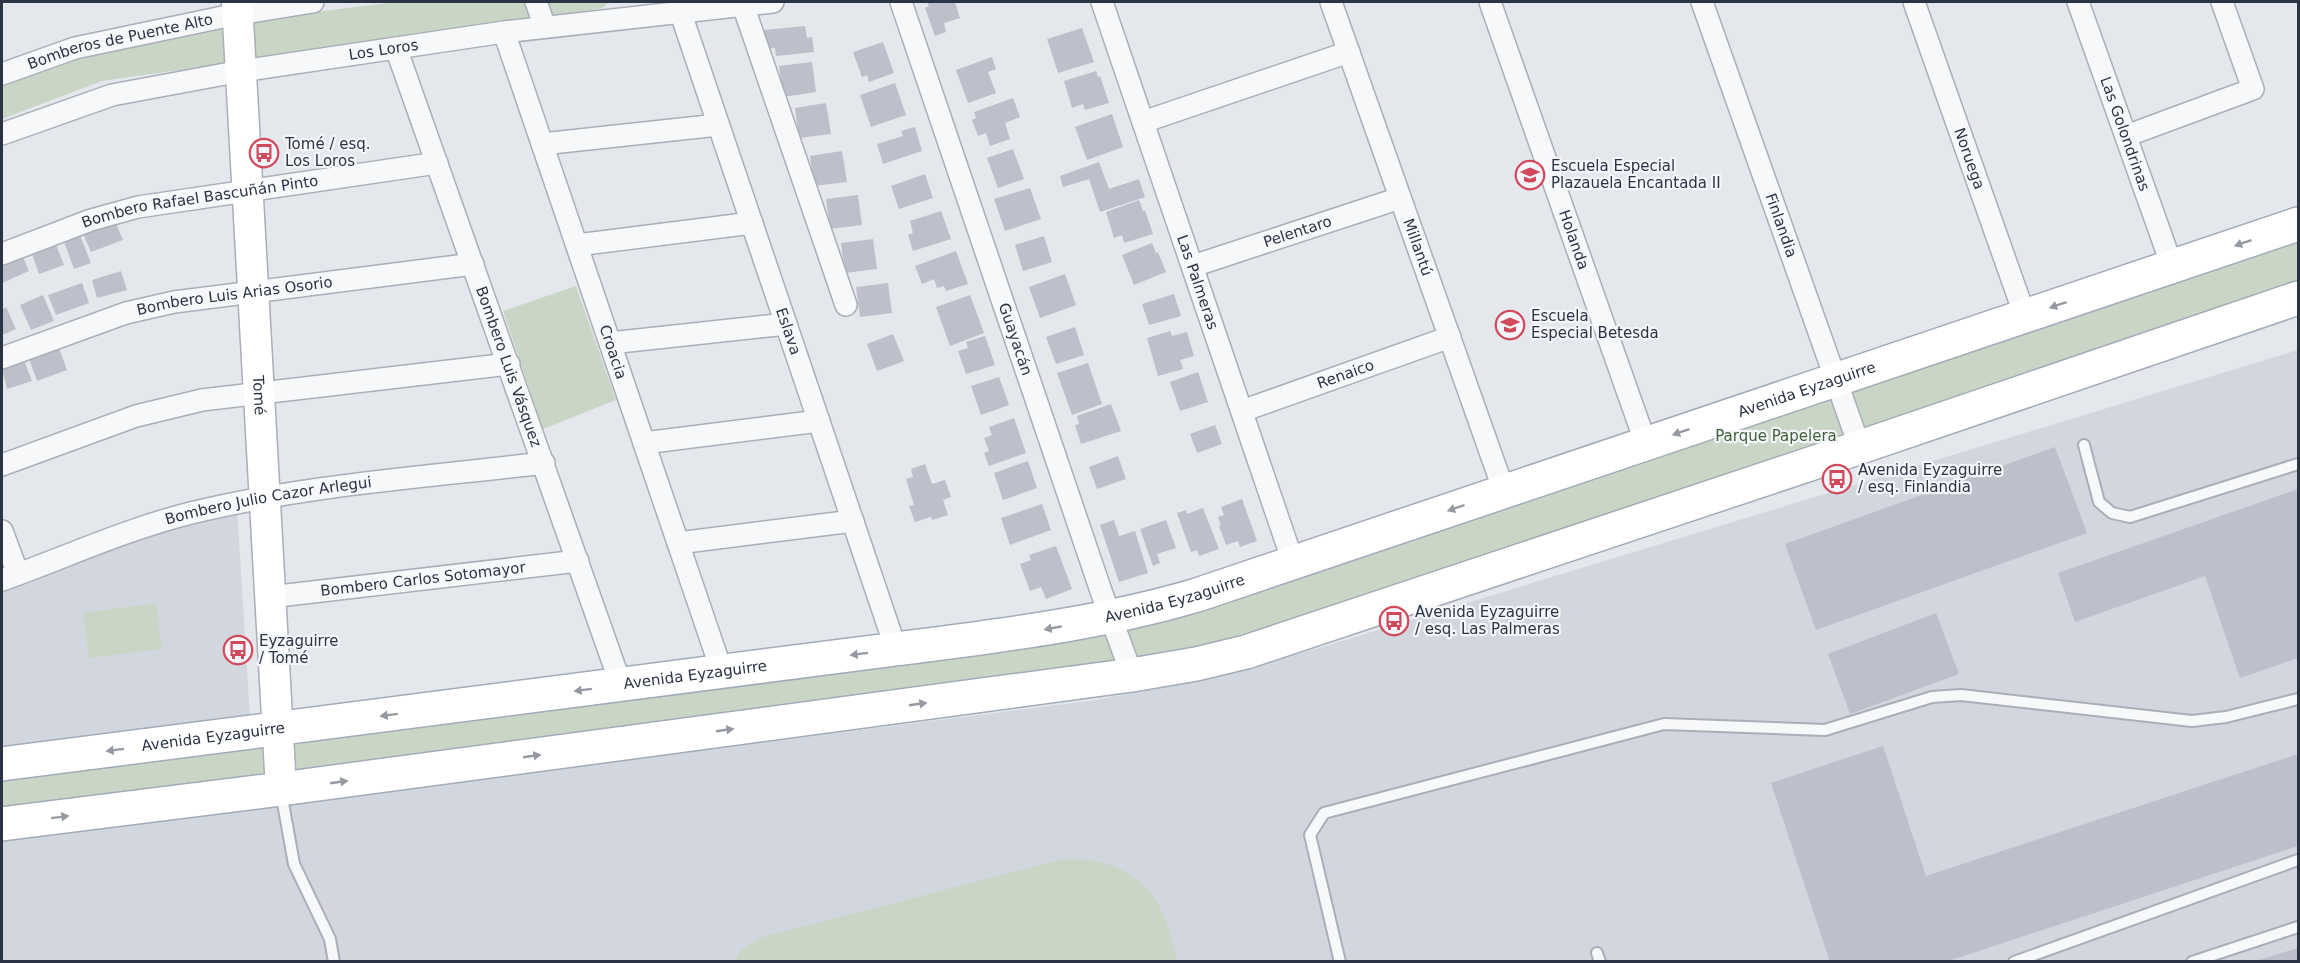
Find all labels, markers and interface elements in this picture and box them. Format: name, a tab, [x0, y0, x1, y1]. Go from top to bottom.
street label: Bomberos de Puente Alto	[25, 10, 215, 73]
street label: Los Loros	[348, 36, 420, 64]
street label: Las Golondrinas	[2096, 74, 2154, 194]
street label: Noruega	[1950, 125, 1988, 192]
place label: Tomé / esq. Los Loros	[284, 135, 371, 170]
bus stop icon: Tomé / esq. Los Loros	[248, 137, 280, 169]
place label: Escuela Especial Plazauela Encantada II	[1551, 157, 1721, 192]
school or university icon: Escuela Especial Plazauela Encantada II	[1514, 159, 1546, 191]
street label: Bombero Rafael Bascuñán Pinto	[79, 172, 319, 232]
street label: Finlandia	[1761, 191, 1801, 260]
street label: Holanda	[1555, 207, 1593, 272]
street label: Pelentaro	[1261, 212, 1334, 251]
street label: Millantú	[1399, 216, 1436, 278]
street label: Las Palmeras	[1173, 232, 1222, 332]
one-way arrow	[2234, 238, 2252, 248]
street label: Bombero Luis Arias Osorio	[135, 273, 334, 319]
street label: Bombero Luis Vásquez	[472, 284, 545, 450]
street label: Guayacán	[995, 301, 1036, 378]
one-way arrow	[2049, 301, 2067, 310]
street label: Eslava	[772, 305, 805, 357]
place label: Escuela Especial Betesda	[1531, 307, 1659, 342]
school or university icon: Escuela Especial Betesda	[1494, 309, 1526, 341]
street label: Croacia	[595, 322, 631, 382]
street label: Renaico	[1315, 356, 1377, 393]
street label: Avenida Eyzaguirre	[1736, 358, 1878, 421]
street label: Tomé	[249, 374, 269, 416]
park label: Parque Papelera	[1715, 427, 1837, 445]
one-way arrow	[1672, 428, 1690, 438]
place label: Avenida Eyzaguirre / esq. Finlandia	[1858, 461, 2002, 496]
bus stop icon: Avenida Eyzaguirre / esq. Finlandia	[1821, 463, 1853, 495]
street label: Bombero Julio Cazor Arlegui	[163, 473, 373, 529]
one-way arrow	[1447, 503, 1465, 513]
street label: Bombero Carlos Sotomayor	[319, 558, 527, 600]
street label: Avenida Eyzaguirre	[1103, 571, 1247, 626]
place label: Avenida Eyzaguirre / esq. Las Palmeras	[1415, 603, 1560, 638]
bus stop icon: Avenida Eyzaguirre / esq. Las Palmeras	[1378, 605, 1410, 637]
one-way arrow	[1043, 624, 1062, 633]
place label: Eyzaguirre / Tomé	[259, 632, 339, 667]
bus stop icon: Eyzaguirre / Tomé	[222, 634, 254, 666]
one-way arrow	[850, 650, 869, 659]
street label: Avenida Eyzaguirre	[623, 657, 768, 693]
one-way arrow	[573, 686, 592, 695]
one-way arrow	[909, 699, 928, 708]
one-way arrow	[380, 710, 399, 719]
street label: Avenida Eyzaguirre	[141, 719, 286, 755]
one-way arrow	[716, 725, 735, 734]
one-way arrow	[105, 745, 124, 754]
one-way arrow	[522, 751, 541, 760]
one-way arrow	[329, 777, 348, 786]
one-way arrow	[50, 812, 69, 822]

